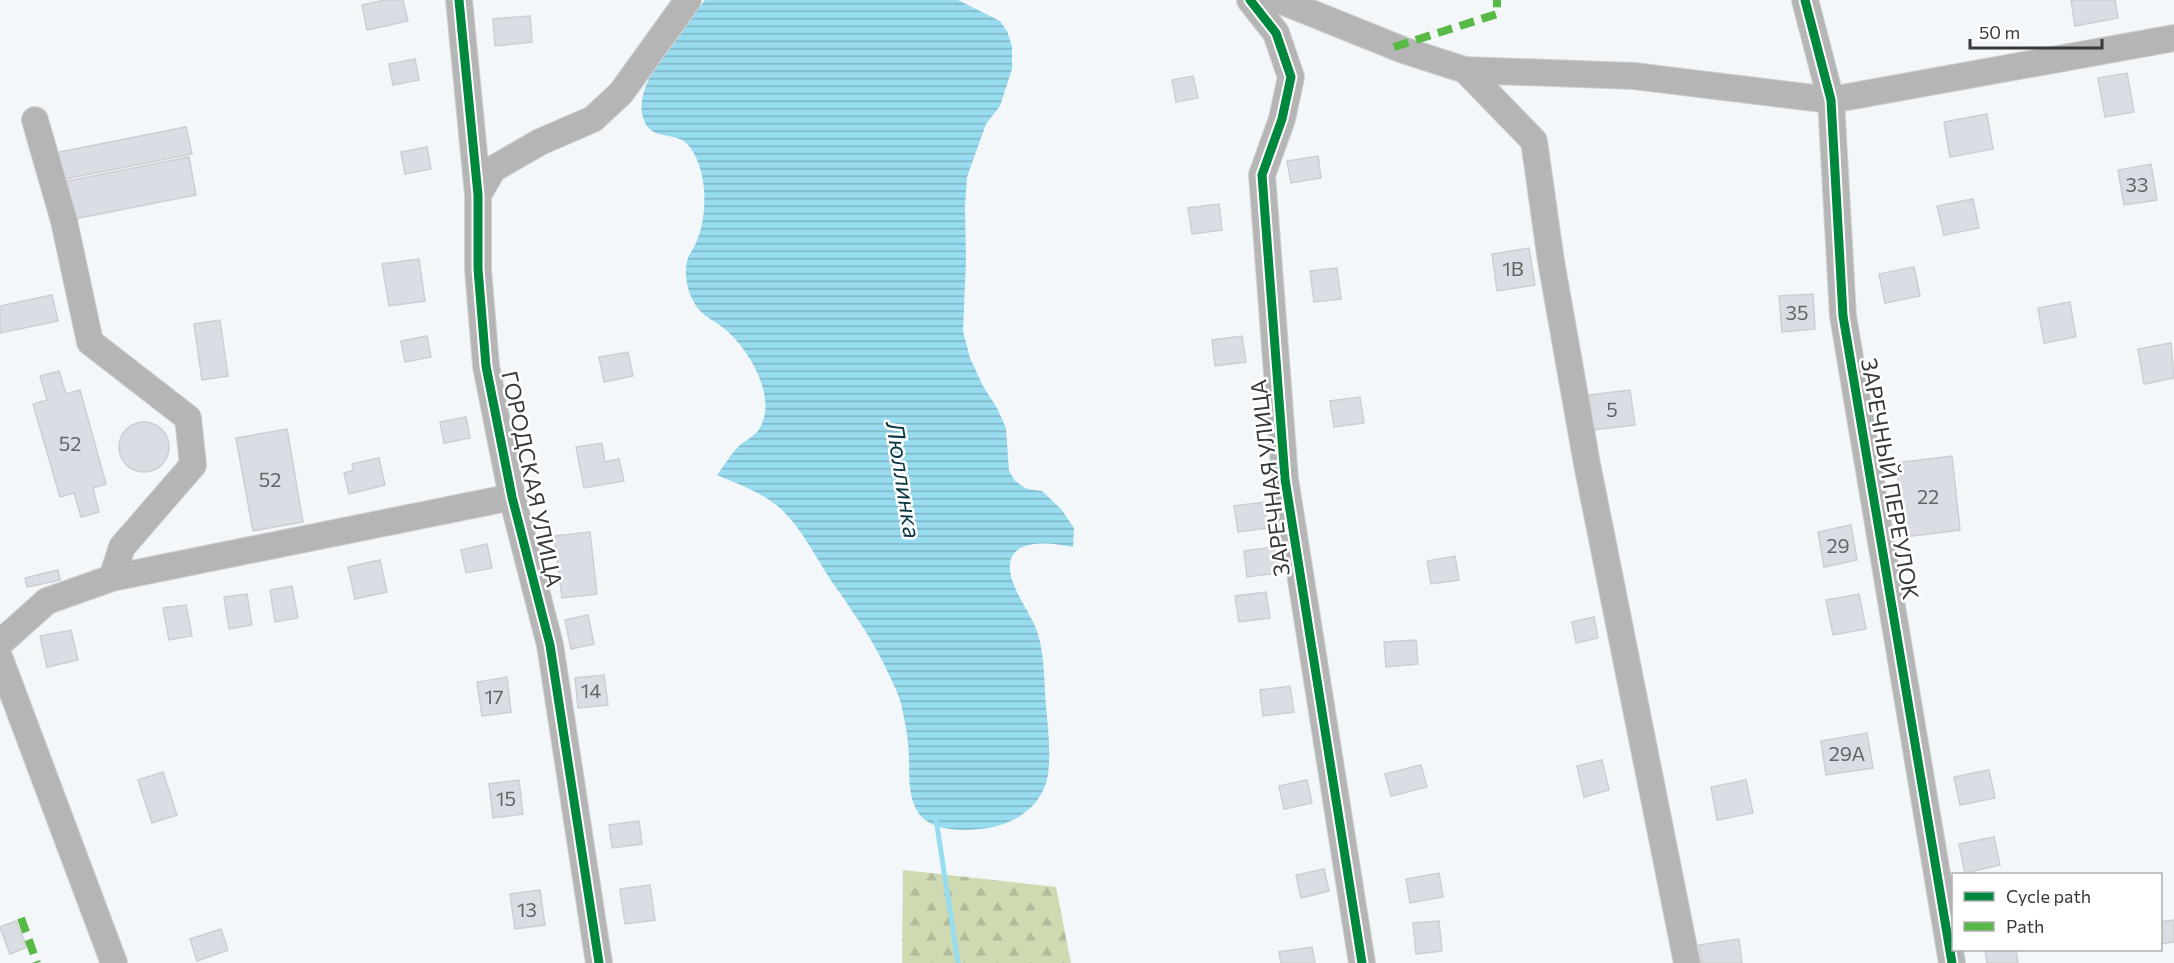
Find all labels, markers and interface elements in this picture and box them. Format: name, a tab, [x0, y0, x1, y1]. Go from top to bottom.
scale bar	[1970, 12, 2102, 50]
text: 50 m	[1979, 21, 2020, 43]
house number: 33	[2126, 172, 2148, 196]
house number: 1В	[1502, 256, 1524, 280]
house number: 35	[1786, 300, 1808, 324]
street label: ЗАРЕЧНЫЙ ПЕРЕУЛОК	[1856, 356, 1925, 602]
street label: ГОРОДСКАЯ УЛИЦА	[496, 368, 569, 589]
street label: ЗАРЕЧНАЯ УЛИЦА	[1244, 378, 1295, 578]
house number: 5	[1606, 397, 1618, 421]
water label: Люллинка	[881, 418, 928, 540]
house number: 52	[59, 431, 81, 455]
house number: 52	[259, 467, 281, 491]
house number: 22	[1917, 484, 1939, 508]
house number: 29	[1826, 533, 1850, 557]
house number: 14	[581, 678, 601, 702]
house number: 17	[484, 684, 504, 708]
house number: 29А	[1829, 741, 1865, 765]
house number: 15	[496, 786, 516, 810]
legend	[1952, 873, 2162, 951]
text: Cycle path	[2006, 885, 2091, 907]
house number: 13	[517, 897, 537, 921]
text: Path	[2006, 915, 2044, 937]

